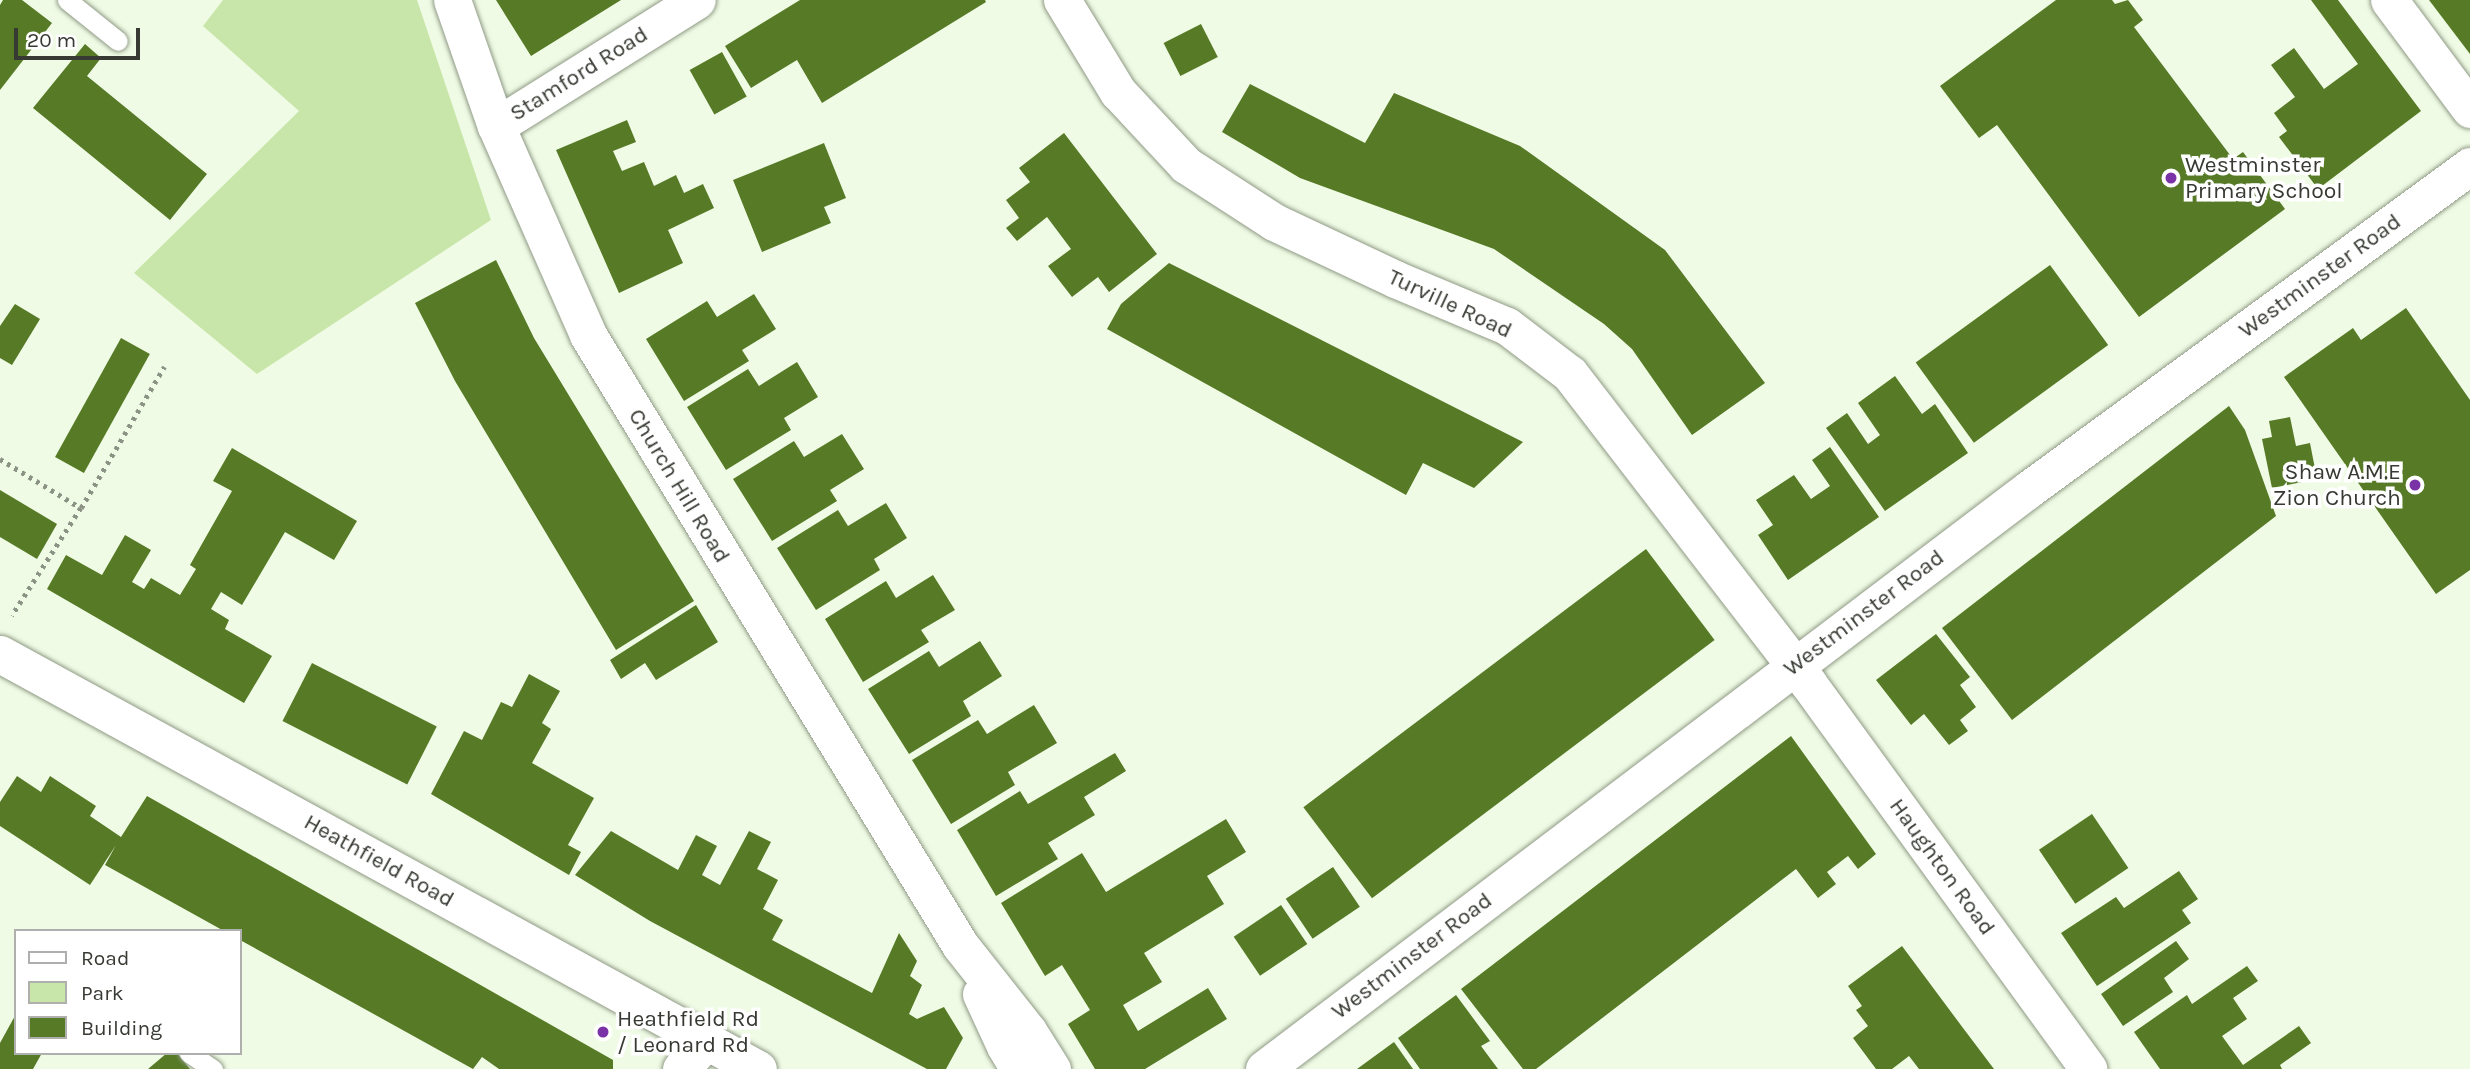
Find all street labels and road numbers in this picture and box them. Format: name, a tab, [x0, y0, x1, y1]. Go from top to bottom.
street label: Stamford Road	[505, 21, 653, 127]
street label: Westminster Road	[2233, 208, 2407, 344]
street label: Turville Road	[1384, 263, 1516, 345]
street label: Church Hill Road	[622, 404, 736, 568]
street label: Westminster Road	[1778, 544, 1950, 682]
street label: Haughton Road	[1883, 793, 2001, 941]
street label: Heathfield Road	[299, 808, 459, 914]
street label: Westminster Road	[1326, 887, 1498, 1025]

